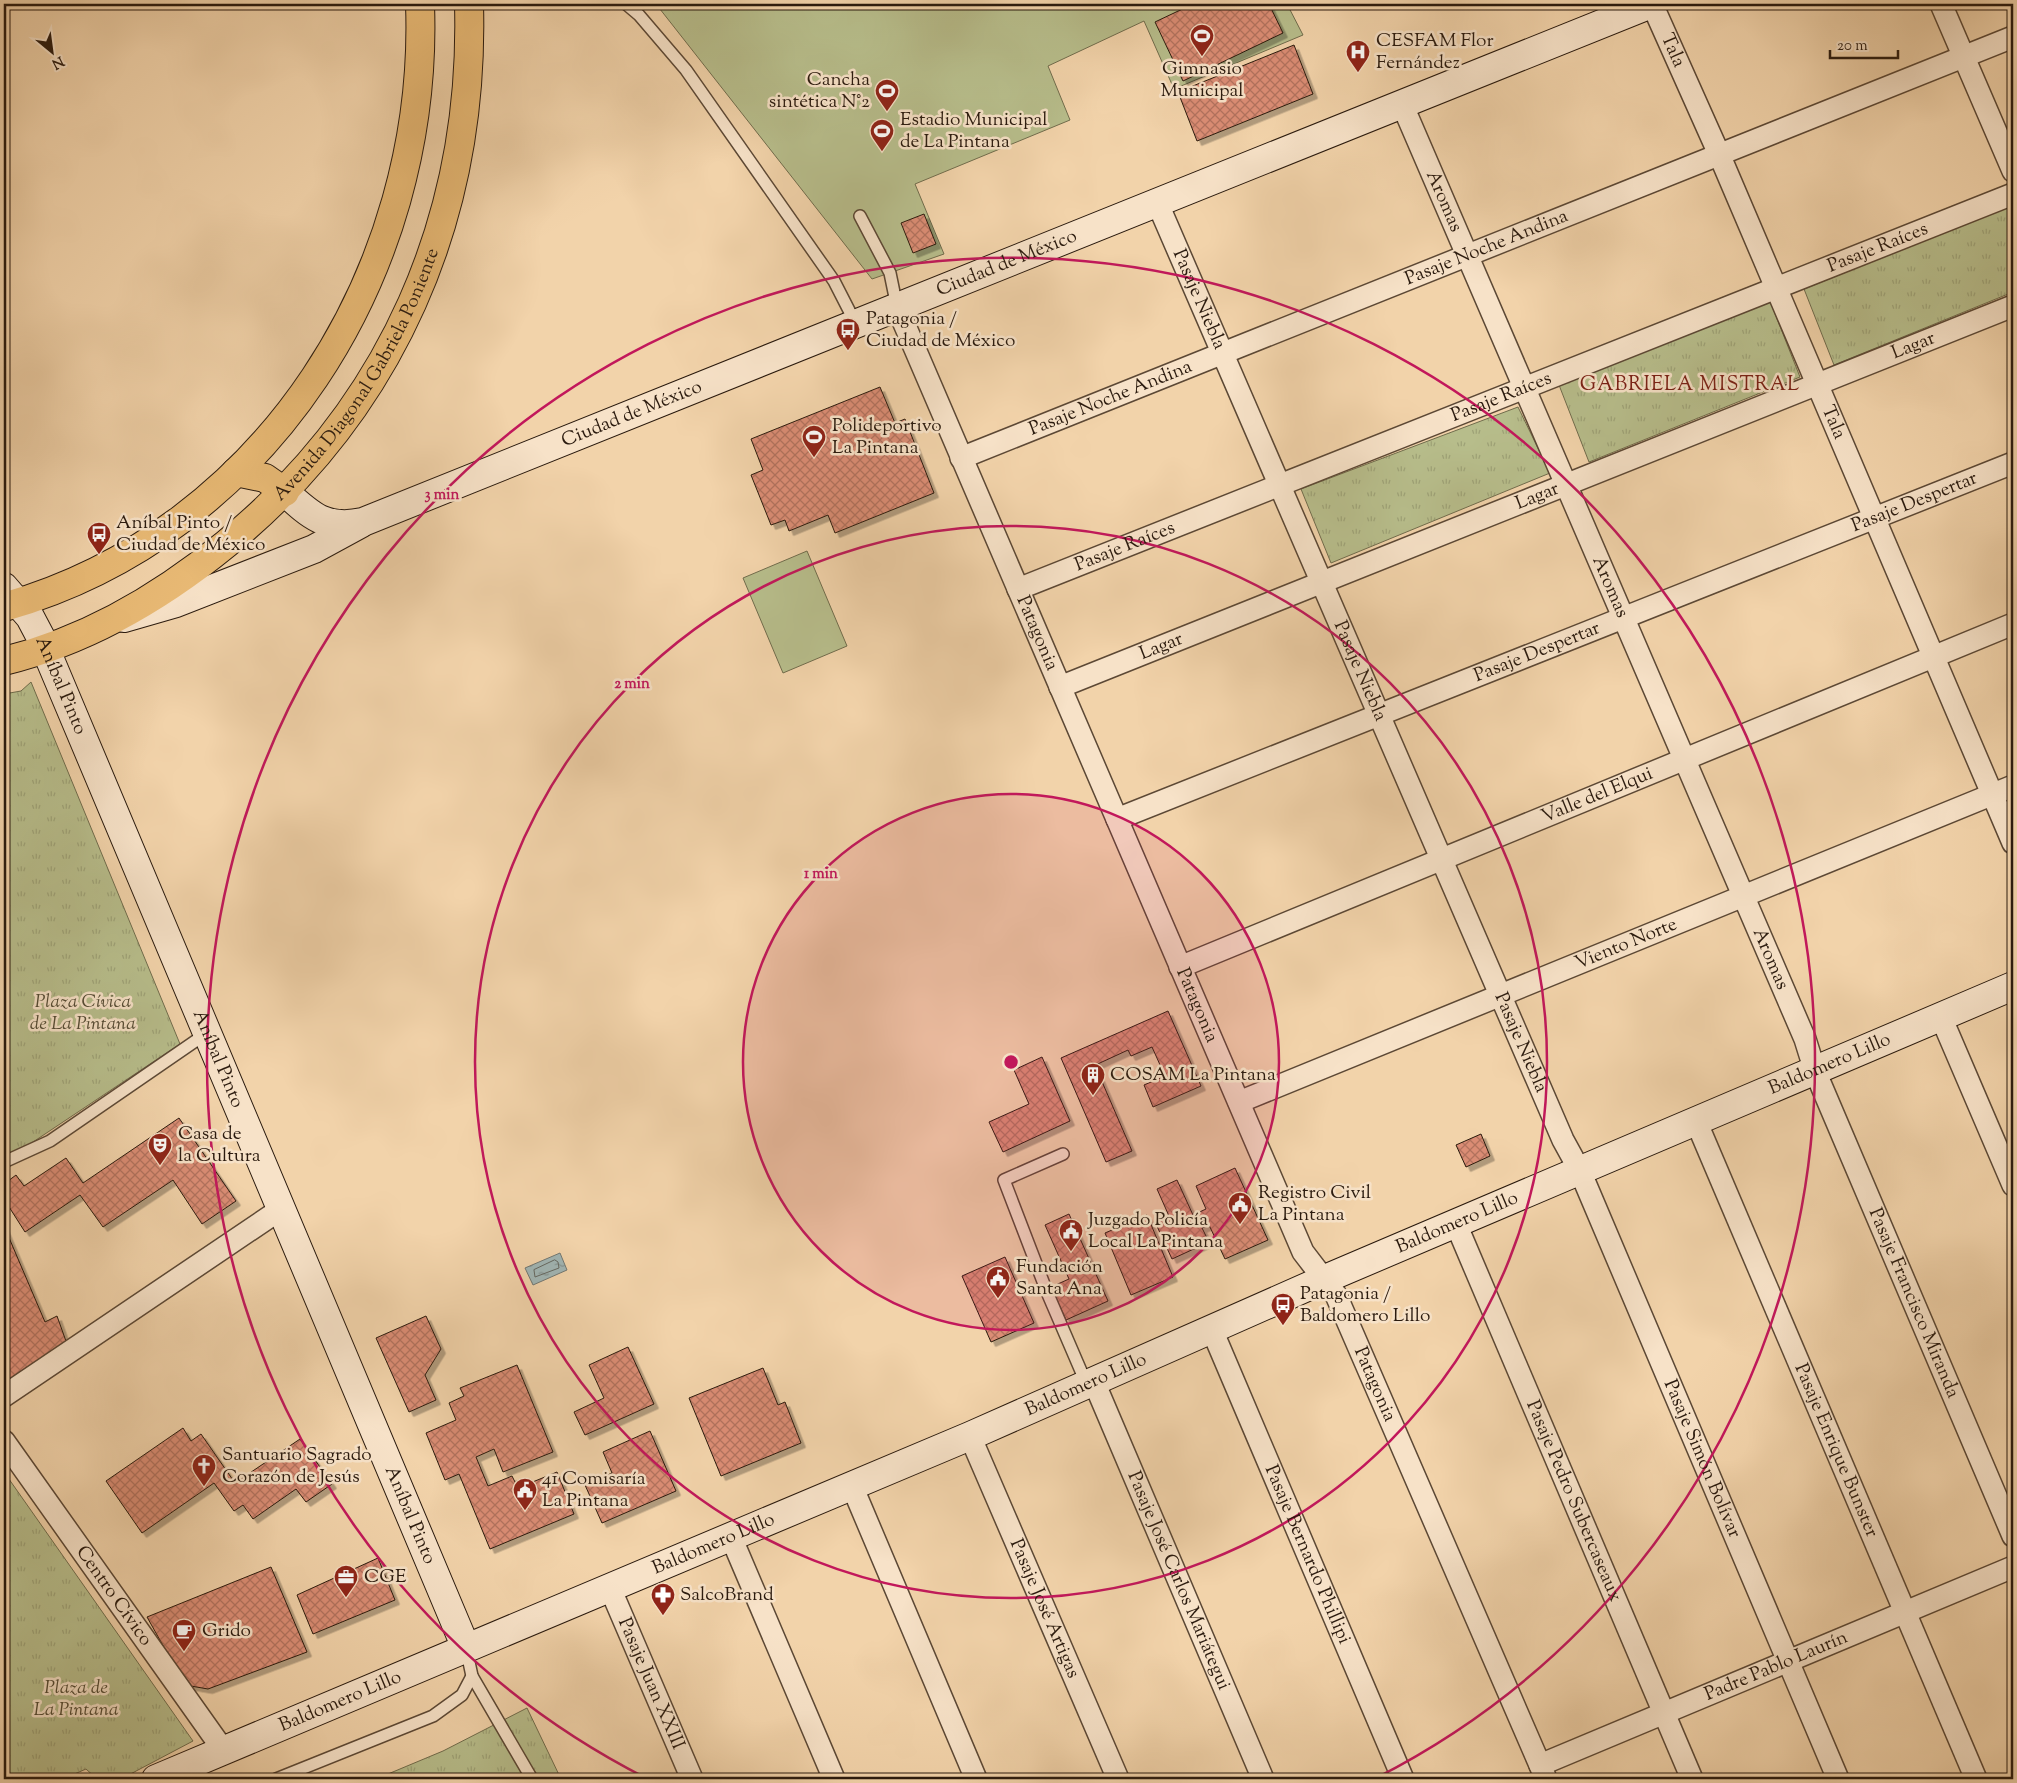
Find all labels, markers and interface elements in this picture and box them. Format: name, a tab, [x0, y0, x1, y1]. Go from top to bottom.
sports icon: Gimnasio Municipal	[1189, 23, 1215, 57]
north arrow	[28, 28, 78, 78]
place label: CESFAM Flor Fernández	[1376, 28, 1494, 77]
scale bar	[1830, 28, 1897, 60]
street label: Tala	[1653, 29, 1692, 72]
text: 20 m	[1837, 36, 1868, 57]
hospital icon: CESFAM Flor Fernández	[1345, 39, 1371, 73]
text: N	[48, 50, 67, 73]
place label: Gimnasio Municipal	[1160, 56, 1244, 105]
place label: Cancha sintética N°2	[769, 67, 870, 116]
sports icon: Cancha sintética N°2	[874, 78, 900, 112]
place label: Estadio Municipal de La Pintana	[900, 107, 1048, 156]
sports icon: Estadio Municipal de La Pintana	[869, 118, 895, 152]
street label: Aromas	[1419, 166, 1469, 236]
street label: Pasaje Noche Andina	[1401, 203, 1572, 293]
street label: Pasaje Raíces	[1823, 216, 1932, 280]
street label: Ciudad de México	[932, 223, 1081, 304]
street label: Avenida Diagonal Gabriela Poniente	[267, 244, 446, 508]
street label: Pasaje Niebla	[1165, 245, 1233, 354]
place label: Patagonia / Ciudad de México	[866, 306, 1015, 355]
bus stop icon: Patagonia / Ciudad de México	[835, 317, 861, 351]
street label: Lagar	[1887, 325, 1939, 367]
street label: Pasaje Noche Andina	[1025, 353, 1196, 443]
street label: Pasaje Raíces	[1447, 365, 1556, 429]
district label: GABRIELA MISTRAL	[1580, 371, 1800, 400]
street label: Ciudad de México	[557, 373, 706, 454]
street label: Tala	[1814, 401, 1853, 444]
place label: Polideportivo La Pintana	[832, 413, 942, 462]
sports icon: Polideportivo La Pintana	[801, 424, 827, 458]
street label: Pasaje Despertar	[1847, 465, 1981, 539]
street label: Lagar	[1511, 475, 1563, 517]
text: 3 min	[425, 485, 460, 506]
place label: Aníbal Pinto / Ciudad de México	[116, 510, 265, 559]
street label: Pasaje Raíces	[1071, 514, 1179, 579]
bus stop icon: Aníbal Pinto / Ciudad de México	[86, 521, 112, 555]
street label: Aromas	[1585, 552, 1635, 622]
street label: Patagonia	[1009, 592, 1065, 675]
street label: Pasaje Despertar	[1470, 615, 1604, 689]
street label: Pasaje Niebla	[1326, 617, 1394, 726]
street label: Lagar	[1135, 626, 1187, 667]
street label: Aníbal Pinto	[28, 632, 94, 739]
text: 2 min	[614, 674, 650, 695]
street label: Valle del Elqui	[1537, 760, 1657, 830]
text: 1 min	[804, 864, 838, 885]
street label: Viento Norte	[1571, 911, 1681, 977]
street label: Aromas	[1745, 924, 1796, 994]
street label: Patagonia	[1169, 964, 1225, 1047]
street label: Pasaje Niebla	[1487, 988, 1555, 1097]
park label: Plaza Cívica de La Pintana	[30, 989, 136, 1038]
street label: Aníbal Pinto	[185, 1006, 251, 1112]
street label: Baldomero Lillo	[1764, 1026, 1895, 1102]
centre of rings	[1002, 1053, 1020, 1071]
building icon: COSAM La Pintana	[1080, 1062, 1106, 1096]
place label: COSAM La Pintana	[1110, 1062, 1276, 1089]
place label: Casa de la Cultura	[178, 1121, 261, 1170]
theatre icon: Casa de la Cultura	[147, 1132, 173, 1166]
place label: Registro Civil La Pintana	[1258, 1180, 1371, 1229]
street label: Baldomero Lillo	[1392, 1185, 1522, 1261]
public building icon: Registro Civil La Pintana	[1227, 1191, 1253, 1225]
street label: Pasaje Francisco Miranda	[1861, 1204, 1966, 1403]
place label: Juzgado Policía Local La Pintana	[1087, 1207, 1223, 1256]
public building icon: Juzgado Policía Local La Pintana	[1058, 1218, 1084, 1252]
place label: Fundación Santa Ana	[1016, 1254, 1103, 1303]
public building icon: Fundación Santa Ana	[985, 1265, 1011, 1299]
place label: Patagonia / Baldomero Lillo	[1300, 1281, 1430, 1330]
bus stop icon: Patagonia / Baldomero Lillo	[1270, 1292, 1296, 1326]
street label: Patagonia	[1347, 1343, 1403, 1426]
street label: Baldomero Lillo	[1021, 1346, 1151, 1424]
street label: Pasaje Enrique Bunster	[1787, 1359, 1885, 1542]
street label: Pasaje Simón Bolívar	[1656, 1375, 1748, 1542]
street label: Pasaje Pedro Subercaseaux	[1519, 1396, 1629, 1606]
place label: Santuario Sagrado Corazón de Jesús	[222, 1442, 372, 1491]
church icon: Santuario Sagrado Corazón de Jesús	[191, 1453, 217, 1487]
street label: Pasaje Bernardo Phillipi	[1257, 1461, 1358, 1648]
street label: Aníbal Pinto	[377, 1462, 443, 1568]
place label: 41 Comisaría La Pintana	[542, 1466, 646, 1515]
street label: Pasaje José Carlos Mariátegui	[1120, 1467, 1237, 1694]
public building icon: 41 Comisaría La Pintana	[512, 1477, 538, 1511]
street label: Baldomero Lillo	[648, 1506, 779, 1582]
street label: Pasaje José Artigas	[1003, 1535, 1086, 1683]
street label: Centro Cívico	[69, 1540, 159, 1652]
office icon: CGE	[333, 1564, 359, 1598]
place label: CGE	[364, 1564, 407, 1591]
pharmacy icon: SalcoBrand	[650, 1582, 676, 1616]
place label: SalcoBrand	[680, 1582, 774, 1609]
street label: Pasaje Juan XXIII	[611, 1613, 691, 1754]
cafe icon: Grido	[171, 1618, 197, 1652]
place label: Grido	[202, 1618, 251, 1645]
street label: Padre Pablo Laurín	[1700, 1624, 1852, 1708]
street label: Baldomero Lillo	[275, 1664, 406, 1739]
park label: Plaza de La Pintana	[33, 1675, 119, 1724]

